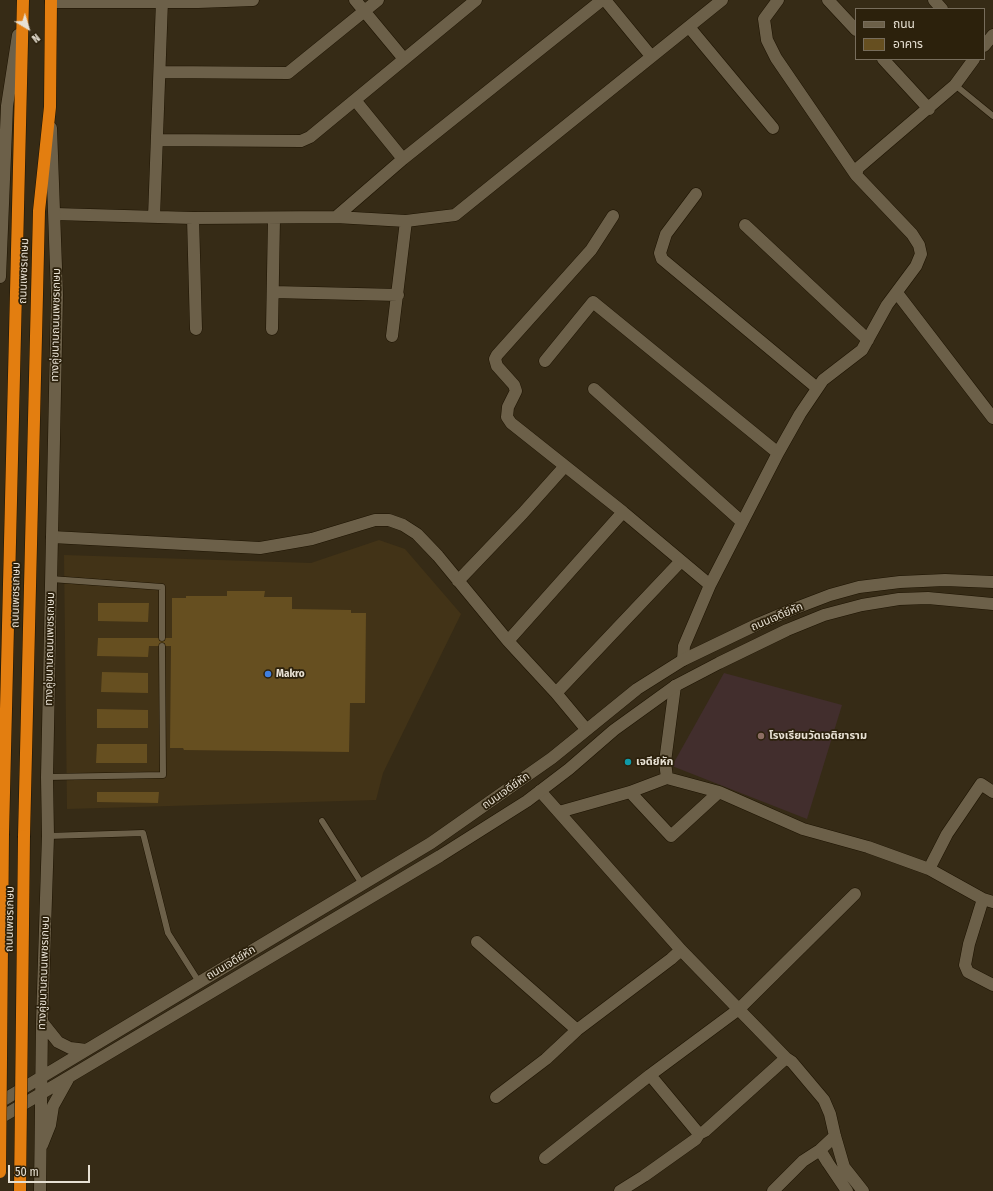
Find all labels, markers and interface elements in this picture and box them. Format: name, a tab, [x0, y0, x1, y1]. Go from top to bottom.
north arrow	[8, 8, 48, 48]
legend	[855, 8, 985, 60]
text: ถนน	[893, 17, 915, 31]
text: N	[29, 31, 42, 45]
text: อาคาร	[893, 37, 923, 51]
street label: ถนนเพชรเกษม	[16, 238, 32, 304]
street label: ทางคู่ขนานถนนเพชรเกษม	[48, 268, 64, 382]
street label: ถนนเพชรเกษม	[9, 562, 23, 628]
street label: ทางคู่ขนานถนนเพชรเกษม	[42, 592, 58, 706]
street label: ถนนเจดีย์หัก	[749, 600, 805, 634]
place label: Makro	[276, 667, 305, 681]
marker: Makro	[263, 669, 273, 679]
place label: โรงเรียนวัดเจติยาราม	[769, 729, 867, 743]
marker: โรงเรียนวัดเจติยาราม	[756, 731, 766, 741]
place label: เจดีย์หัก	[636, 755, 673, 769]
marker: เจดีย์หัก	[623, 757, 633, 767]
street label: ถนนเจดีย์หัก	[480, 770, 532, 812]
street label: ถนนเพชรเกษม	[3, 886, 17, 952]
street label: ทางคู่ขนานถนนเพชรเกษม	[35, 916, 53, 1030]
street label: ถนนเจดีย์หัก	[204, 943, 258, 983]
scale bar	[10, 1157, 92, 1183]
text: 50 m	[15, 1165, 39, 1179]

